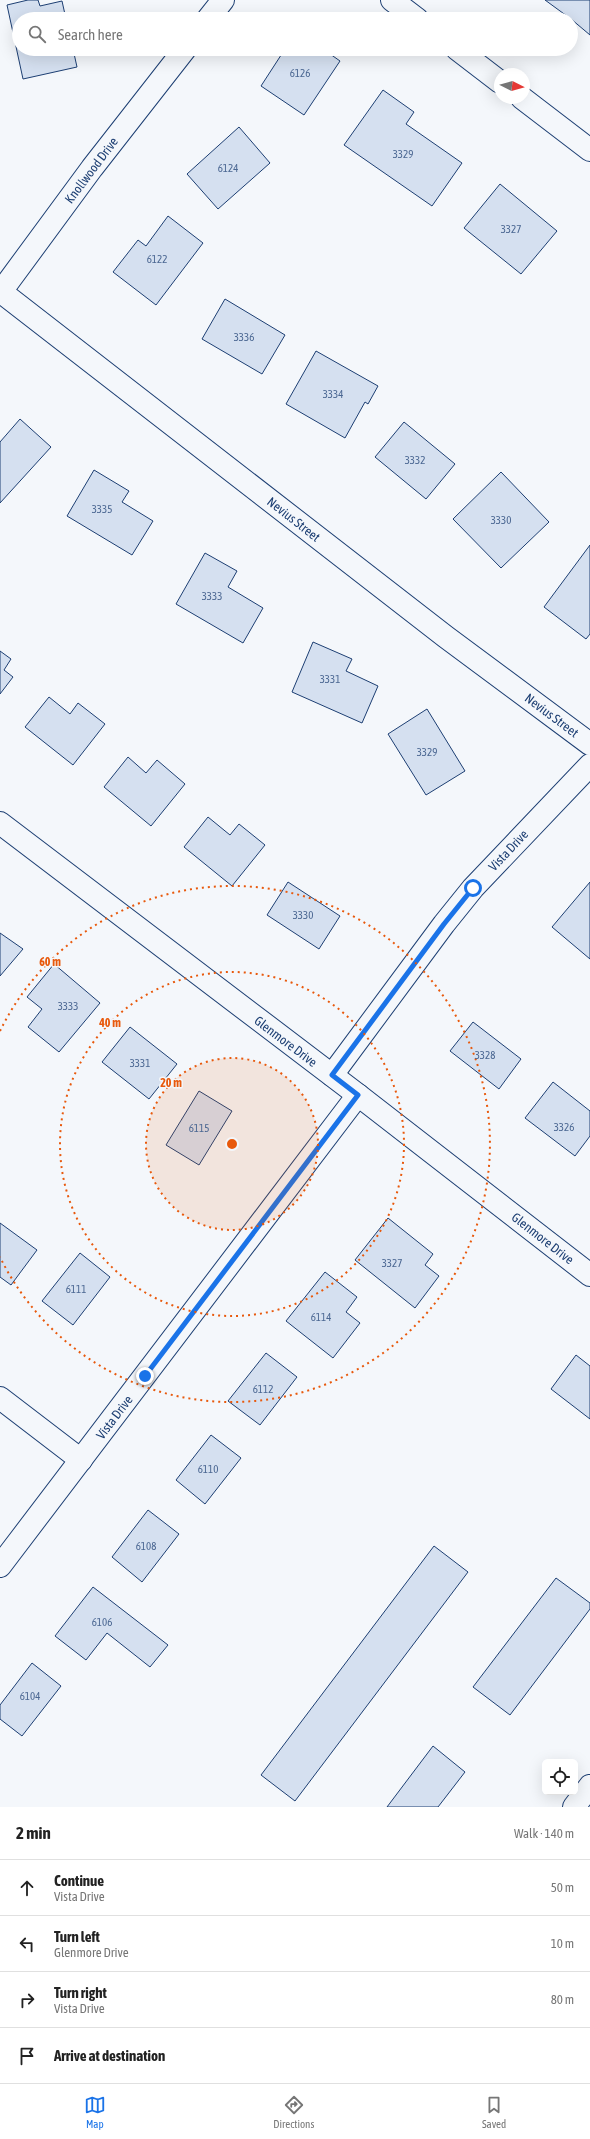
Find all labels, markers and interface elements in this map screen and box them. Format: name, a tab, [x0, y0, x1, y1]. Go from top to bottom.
search box	[12, 12, 578, 56]
icon: search	[26, 23, 48, 45]
text: Search here	[58, 26, 123, 43]
house number: 6126	[290, 67, 310, 79]
north arrow	[494, 68, 530, 104]
street label: Knollwood Drive	[62, 134, 121, 206]
house number: 3329	[393, 148, 413, 160]
house number: 6124	[218, 162, 238, 174]
house number: 3327	[501, 223, 521, 235]
house number: 6122	[147, 253, 167, 265]
house number: 3336	[234, 331, 254, 343]
house number: 3334	[323, 388, 343, 400]
house number: 3332	[405, 454, 425, 466]
street label: Nevius Street	[264, 494, 323, 545]
house number: 3335	[92, 503, 112, 515]
house number: 3330	[491, 514, 511, 526]
house number: 3333	[202, 590, 222, 602]
house number: 3331	[320, 673, 340, 685]
street label: Nevius Street	[522, 690, 582, 740]
house number: 3329	[417, 746, 437, 758]
street label: Vista Drive	[486, 827, 531, 874]
route start	[464, 879, 482, 897]
house number: 3330	[293, 909, 313, 921]
text: 60 m	[39, 955, 61, 969]
house number: 3333	[58, 1000, 78, 1012]
street label: Glenmore Drive	[251, 1013, 320, 1070]
text: 40 m	[98, 1016, 121, 1030]
house number: 3328	[475, 1049, 495, 1061]
house number: 3331	[130, 1057, 150, 1069]
text: 20 m	[160, 1076, 182, 1090]
house number: 3326	[554, 1121, 574, 1133]
house number: 6115	[189, 1122, 209, 1134]
centre of rings	[225, 1137, 239, 1151]
street label: Glenmore Drive	[509, 1210, 577, 1267]
house number: 3327	[382, 1257, 402, 1269]
house number: 6111	[66, 1283, 86, 1295]
house number: 6114	[311, 1311, 331, 1323]
route end	[136, 1367, 154, 1385]
house number: 6112	[253, 1383, 273, 1395]
street label: Vista Drive	[93, 1392, 136, 1442]
house number: 6110	[198, 1463, 218, 1475]
house number: 6108	[136, 1540, 156, 1552]
house number: 6106	[92, 1616, 112, 1628]
house number: 6104	[20, 1690, 40, 1702]
map controls	[542, 1759, 578, 1795]
button: locate	[542, 1759, 578, 1795]
text: 2 min	[16, 1823, 51, 1843]
text: Walk · 140 m	[514, 1826, 574, 1841]
text: Continue	[54, 1872, 104, 1889]
icon: ahead	[16, 1877, 38, 1899]
text: 50 m	[551, 1880, 574, 1895]
text: Vista Drive	[54, 1889, 105, 1904]
text: Turn left	[54, 1928, 100, 1945]
icon: left	[16, 1933, 38, 1955]
text: 10 m	[551, 1936, 574, 1951]
text: Glenmore Drive	[54, 1945, 129, 1960]
text: Turn right	[54, 1984, 107, 2001]
icon: right	[16, 1989, 38, 2011]
text: 80 m	[551, 1992, 574, 2007]
text: Vista Drive	[54, 2001, 105, 2016]
icon: arrive	[16, 2045, 38, 2067]
text: Arrive at destination	[54, 2047, 165, 2064]
tab: Map	[84, 2094, 106, 2130]
tab: Directions	[273, 2094, 314, 2130]
tab: Saved	[482, 2094, 506, 2130]

